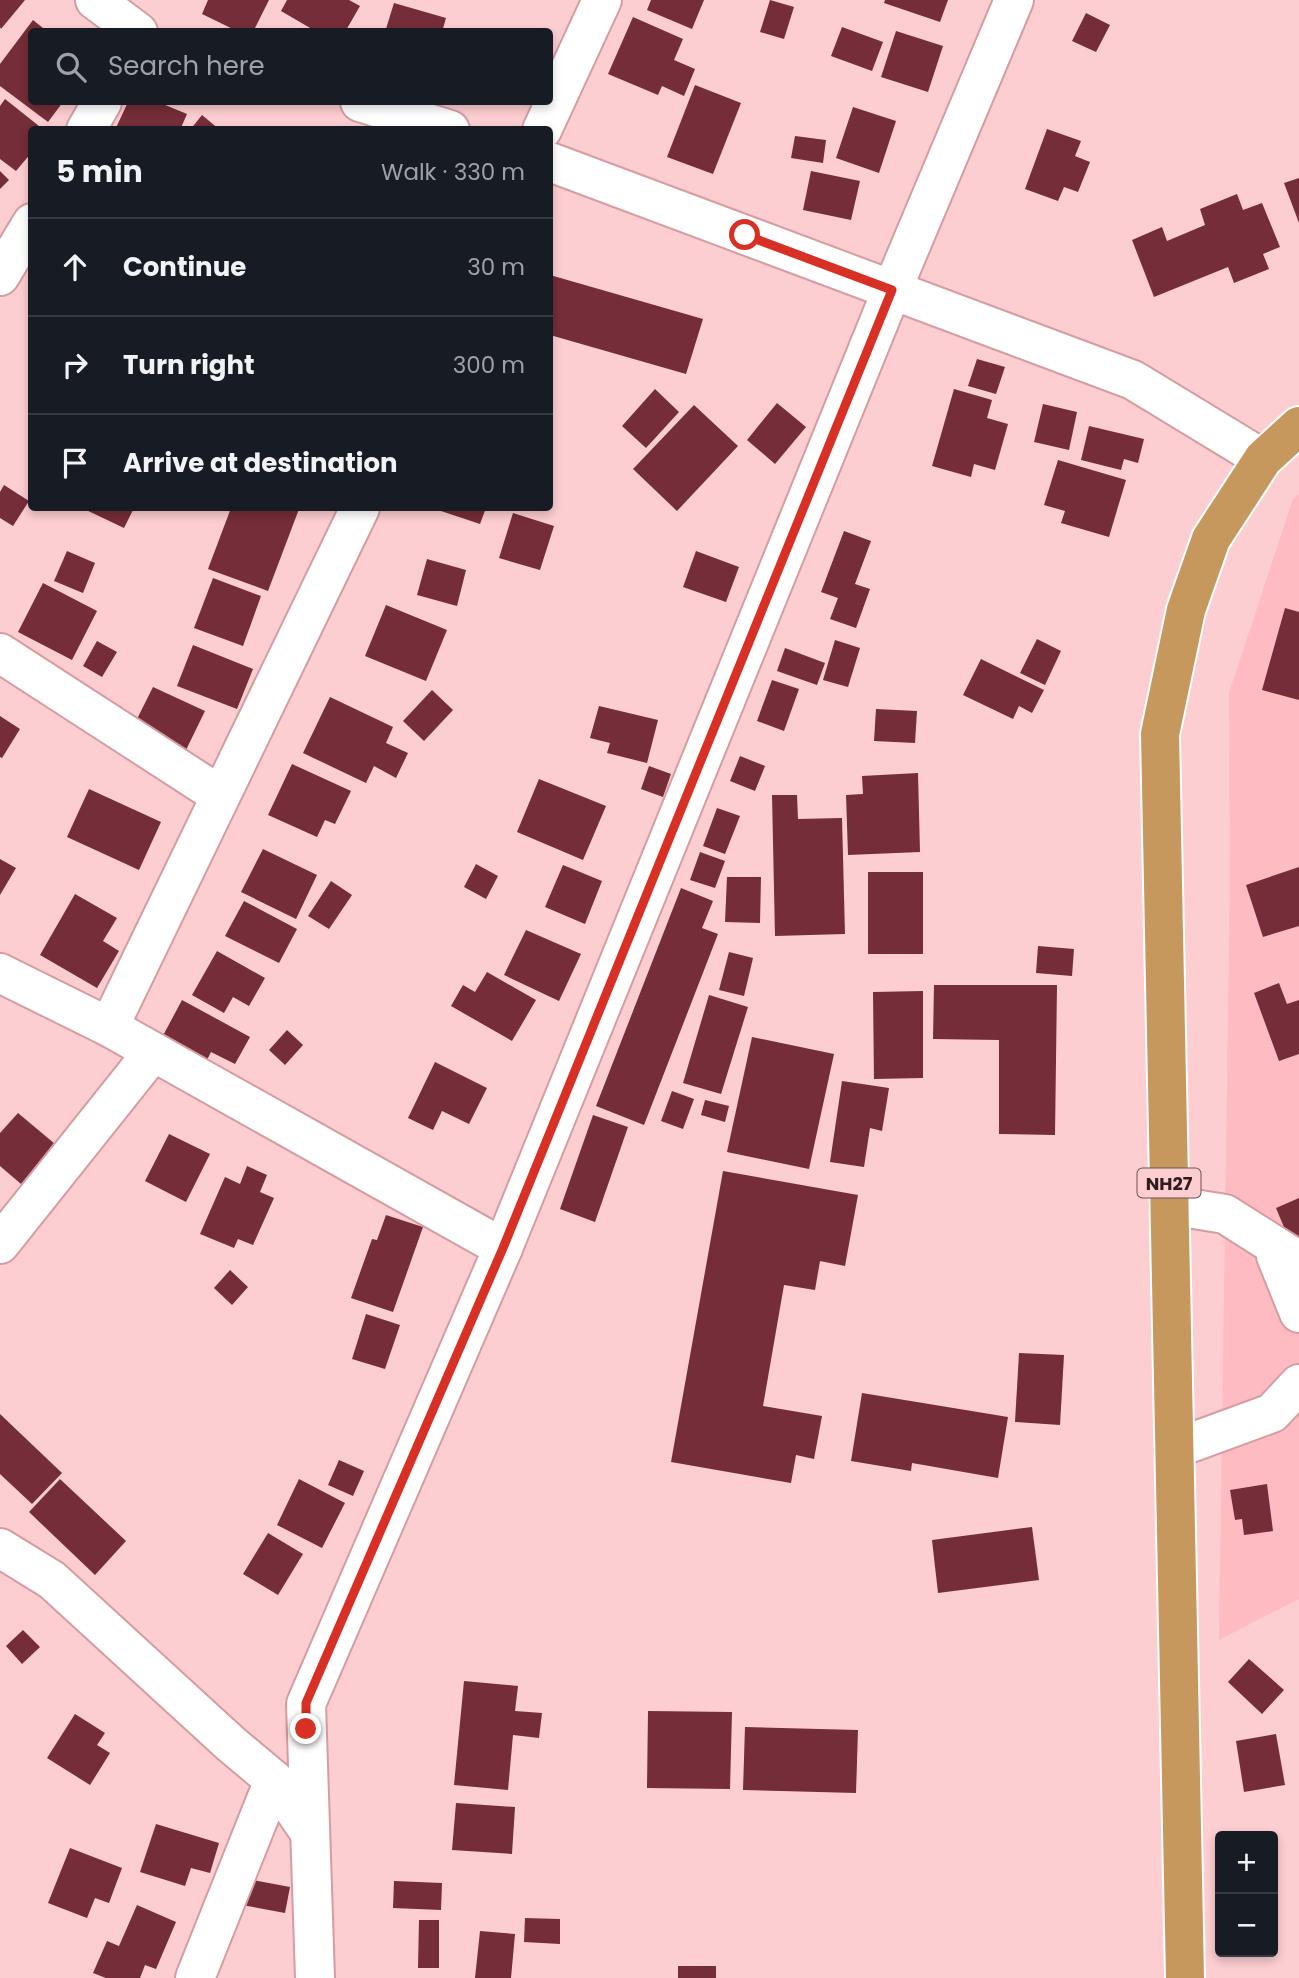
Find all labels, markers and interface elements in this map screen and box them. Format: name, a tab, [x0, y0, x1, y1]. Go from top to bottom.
search box	[28, 28, 553, 105]
icon: search	[52, 48, 90, 86]
text: Search here	[108, 48, 265, 84]
text: 5 min	[56, 150, 143, 193]
text: Walk · 330 m	[381, 156, 525, 188]
route start	[729, 219, 760, 250]
icon: ahead	[56, 248, 94, 286]
text: Continue	[123, 249, 246, 285]
text: 30 m	[467, 251, 525, 283]
icon: right	[56, 346, 94, 384]
text: Turn right	[123, 347, 255, 383]
text: 300 m	[453, 349, 525, 381]
icon: arrive	[56, 444, 94, 482]
text: Arrive at destination	[123, 445, 398, 481]
road number: NH27	[1138, 1168, 1200, 1198]
route end	[290, 1713, 321, 1744]
map controls	[1215, 1831, 1278, 1957]
button: +	[1215, 1831, 1278, 1894]
button: −	[1215, 1894, 1278, 1957]

